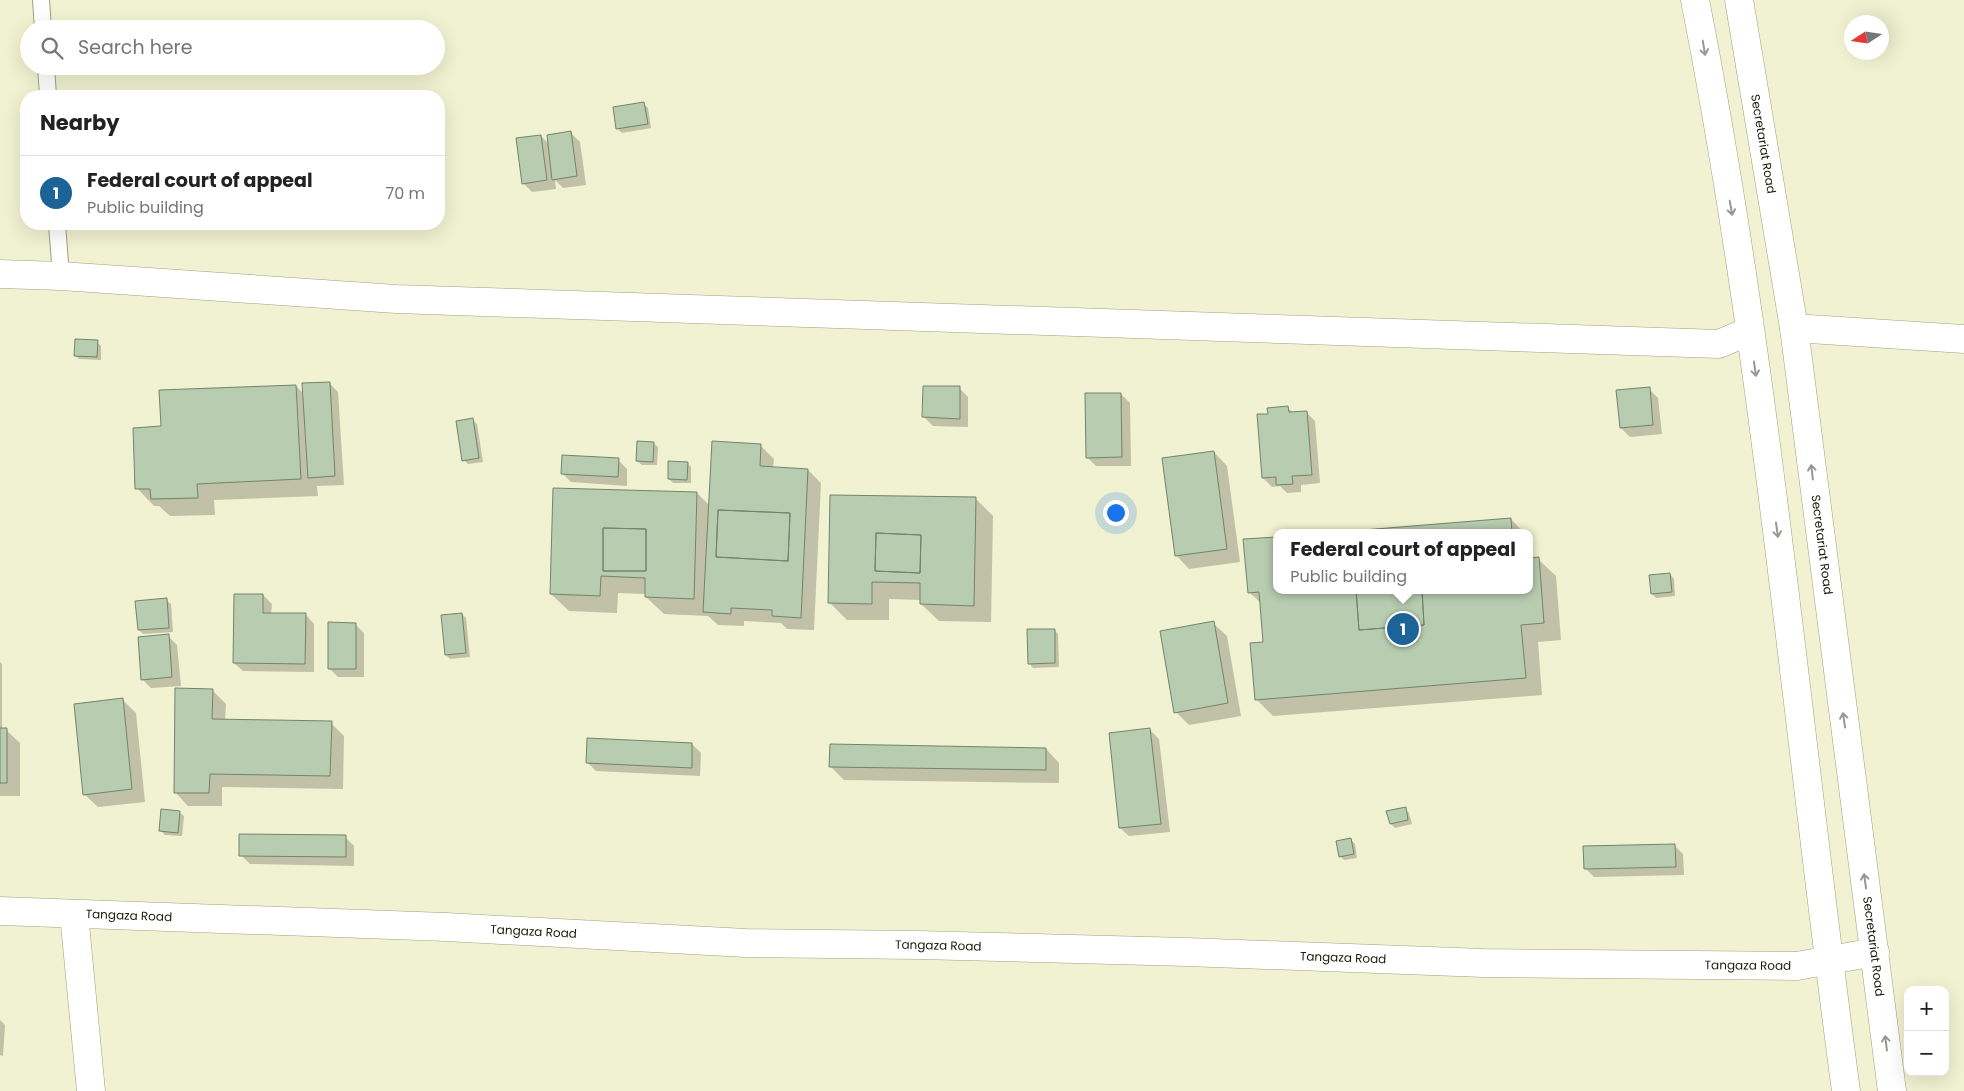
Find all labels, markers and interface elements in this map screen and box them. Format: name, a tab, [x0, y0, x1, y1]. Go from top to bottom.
north arrow	[1844, 15, 1889, 60]
search box	[20, 20, 445, 75]
icon: search	[38, 34, 66, 62]
text: Search here	[78, 34, 192, 61]
one-way arrow	[1699, 40, 1709, 56]
street label: Secretariat Road	[1747, 93, 1780, 195]
text: Nearby	[40, 108, 120, 137]
text: Federal court of appeal	[87, 167, 313, 194]
text: 1	[53, 182, 59, 205]
text: 70 m	[385, 182, 425, 205]
text: Public building	[87, 196, 204, 219]
one-way arrow	[1727, 200, 1737, 216]
one-way arrow	[1750, 360, 1760, 376]
one-way arrow	[1807, 465, 1817, 481]
street label: Secretariat Road	[1807, 494, 1837, 596]
your location	[1103, 500, 1129, 526]
one-way arrow	[1772, 521, 1782, 537]
popup	[1273, 529, 1533, 594]
text: Federal court of appeal	[1290, 536, 1516, 563]
text: Public building	[1290, 565, 1407, 588]
pin: 1	[1387, 610, 1419, 648]
one-way arrow	[1839, 713, 1849, 729]
one-way arrow	[1860, 874, 1870, 890]
street label: Secretariat Road	[1859, 895, 1889, 997]
street label: Tangaza Road	[85, 905, 173, 925]
street label: Tangaza Road	[490, 920, 577, 942]
street label: Tangaza Road	[895, 936, 982, 955]
street label: Tangaza Road	[1300, 947, 1387, 967]
street label: Tangaza Road	[1705, 956, 1791, 974]
map controls	[1904, 986, 1949, 1076]
button: +	[1904, 986, 1949, 1031]
button: −	[1904, 1031, 1949, 1076]
one-way arrow	[1881, 1035, 1891, 1051]

